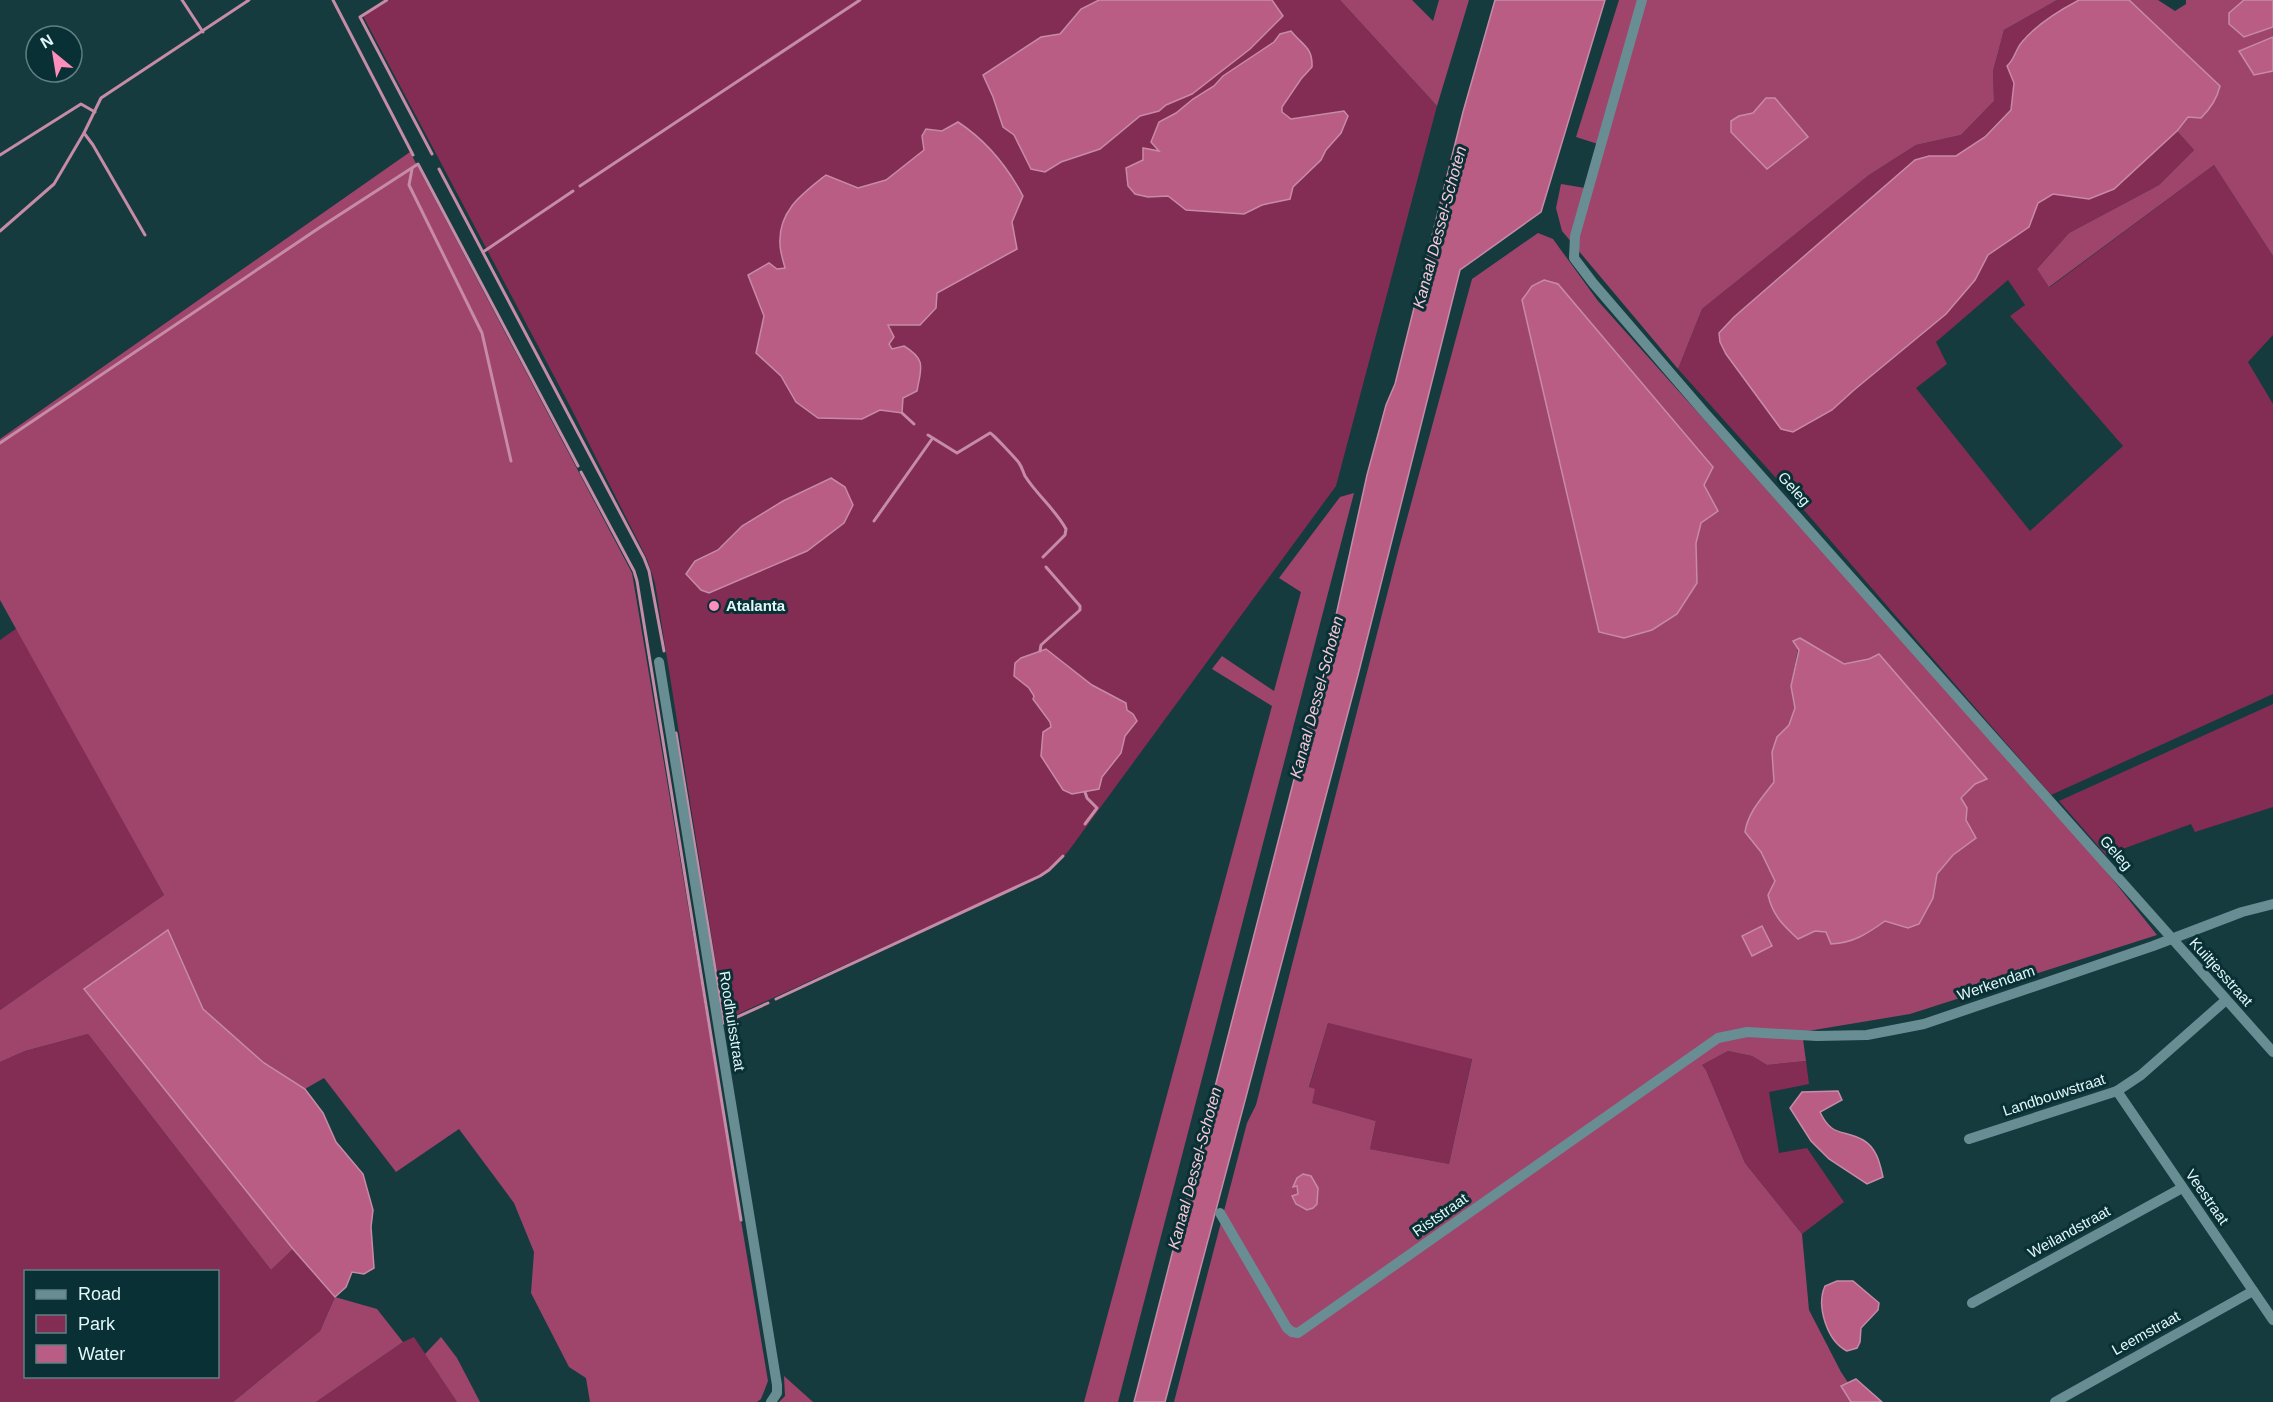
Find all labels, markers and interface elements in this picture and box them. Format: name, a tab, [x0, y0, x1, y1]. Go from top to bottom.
north arrow	[24, 24, 84, 84]
text: N	[37, 31, 56, 52]
water label: Kanaal Dessel-Schoten	[1410, 144, 1469, 310]
street label: Geleg	[1775, 468, 1814, 509]
place label: Atalanta	[726, 597, 786, 614]
marker: Atalanta	[707, 599, 721, 613]
water label: Kanaal Dessel-Schoten	[1287, 614, 1346, 780]
street label: Geleg	[2097, 832, 2136, 873]
street label: Kuiltjesstraat	[2186, 934, 2257, 1010]
street label: Werkendam	[1955, 961, 2037, 1004]
street label: Roodhuisstraat	[716, 970, 749, 1073]
street label: Landbouwstraat	[2000, 1070, 2108, 1119]
water label: Kanaal Dessel-Schoten	[1165, 1085, 1224, 1251]
street label: Veestraat	[2182, 1166, 2233, 1228]
street label: Riststraat	[1409, 1189, 1471, 1240]
street label: Weilandstraat	[2025, 1202, 2114, 1261]
legend	[24, 1270, 219, 1378]
text: Road	[78, 1284, 121, 1304]
street label: Leemstraat	[2109, 1307, 2183, 1358]
text: Park	[78, 1314, 116, 1334]
text: Water	[78, 1344, 125, 1364]

